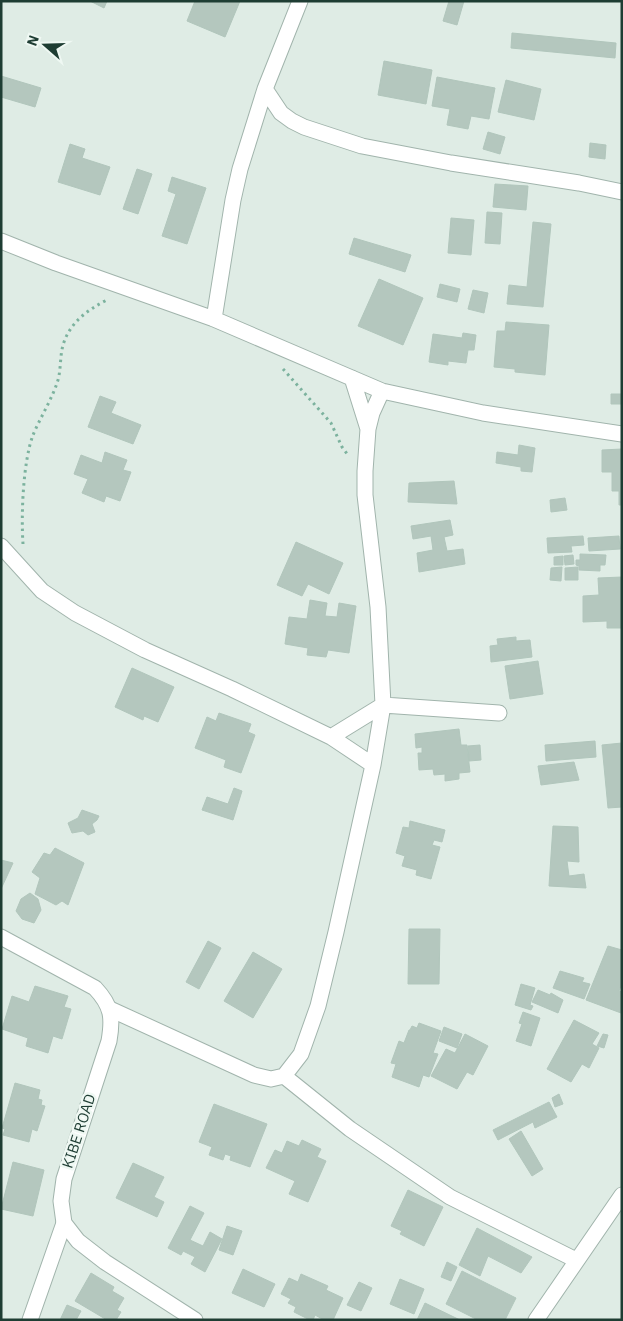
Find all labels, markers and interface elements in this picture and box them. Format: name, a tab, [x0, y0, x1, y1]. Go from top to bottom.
north arrow	[20, 20, 70, 70]
text: N	[23, 33, 43, 48]
street label: KIBE ROAD	[58, 1091, 99, 1170]

